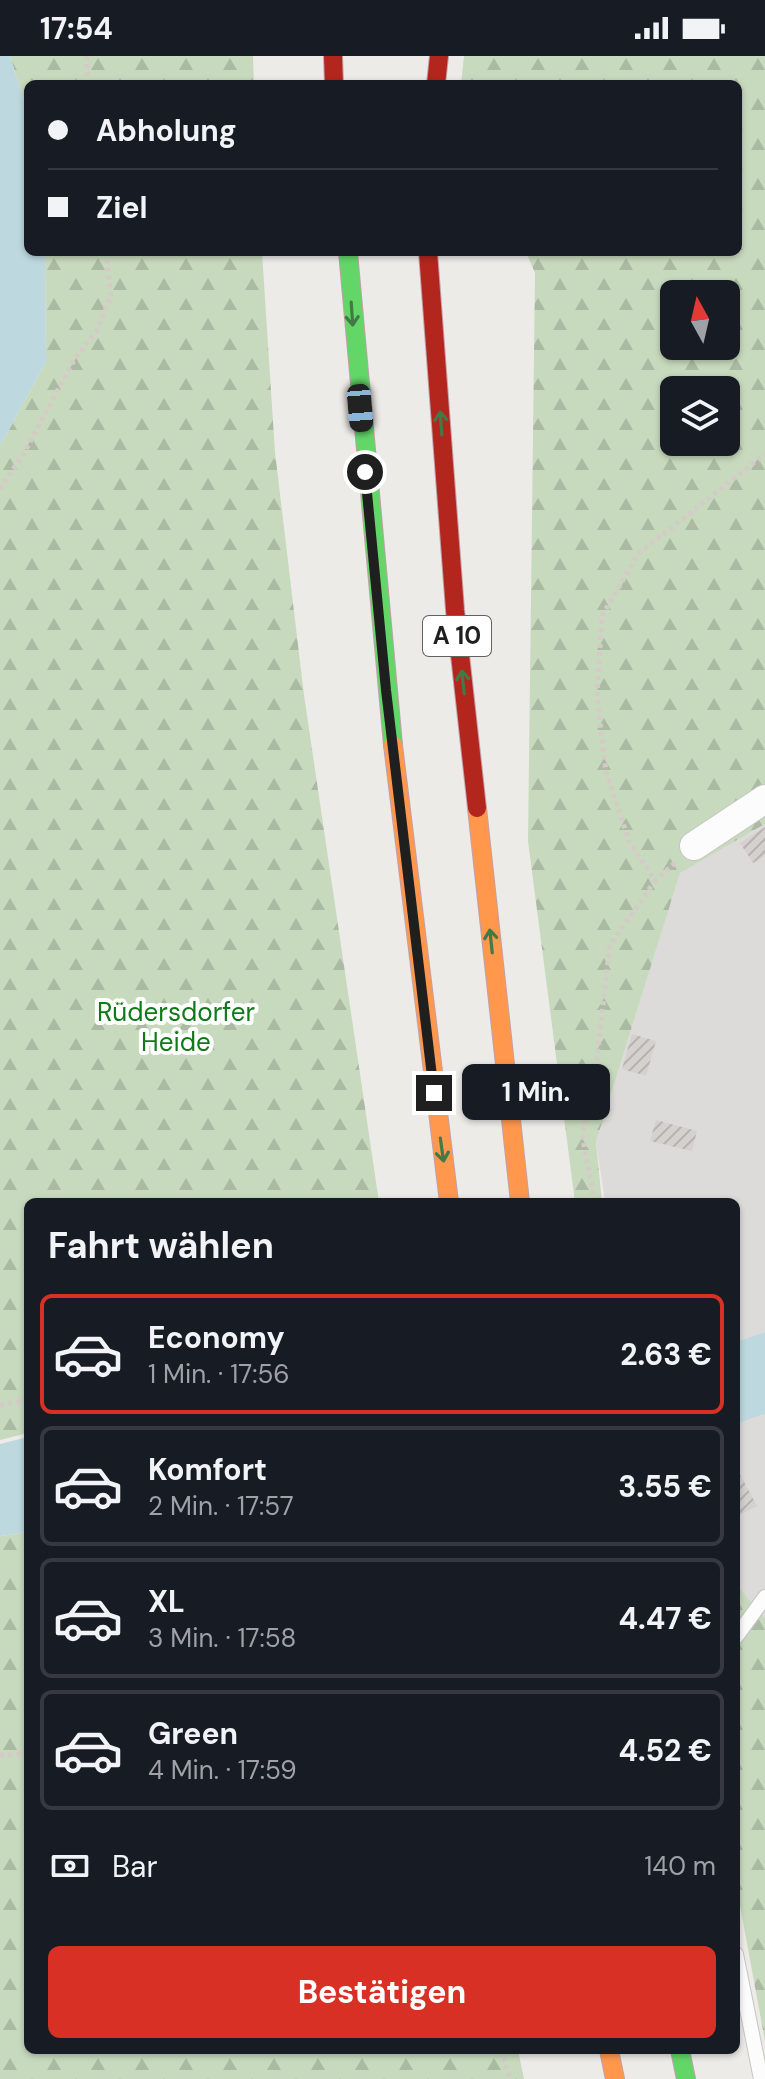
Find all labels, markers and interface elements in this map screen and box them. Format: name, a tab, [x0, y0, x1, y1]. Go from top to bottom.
text: 17:54	[40, 9, 113, 48]
text: Abholung	[96, 111, 237, 150]
text: Ziel	[96, 188, 148, 227]
north arrow	[660, 280, 740, 360]
map controls	[660, 280, 740, 456]
one-way arrow	[345, 300, 360, 327]
button: layers	[660, 376, 740, 456]
car	[346, 383, 374, 433]
one-way arrow	[433, 410, 448, 437]
route start	[347, 454, 383, 490]
road number: A 10	[423, 616, 491, 656]
one-way arrow	[455, 669, 470, 696]
one-way arrow	[483, 928, 498, 955]
park label: Rüdersdorfer Heide	[97, 995, 255, 1059]
callout: 1 Min.	[462, 1065, 610, 1121]
route end	[416, 1075, 452, 1111]
text: 1 Min.	[502, 1075, 570, 1109]
one-way arrow	[435, 1137, 450, 1162]
text: Fahrt wählen	[48, 1222, 274, 1269]
icon: car	[52, 1318, 124, 1390]
text: Economy	[148, 1318, 285, 1357]
text: 2.63 €	[620, 1335, 712, 1374]
text: 1 Min. · 17:56	[148, 1357, 290, 1391]
icon: car	[52, 1450, 124, 1522]
text: Komfort	[148, 1450, 267, 1489]
text: 3.55 €	[618, 1467, 712, 1506]
text: 2 Min. · 17:57	[148, 1489, 294, 1523]
icon: car	[52, 1582, 124, 1654]
text: XL	[148, 1582, 185, 1621]
text: 4.47 €	[619, 1599, 712, 1638]
text: 3 Min. · 17:58	[148, 1621, 296, 1655]
icon: car	[52, 1714, 124, 1786]
text: Green	[148, 1714, 238, 1753]
text: 4.52 €	[618, 1731, 712, 1770]
text: 4 Min. · 17:59	[148, 1753, 297, 1787]
icon: cash	[48, 1844, 92, 1888]
text: Bar	[112, 1847, 158, 1886]
text: 140 m	[644, 1849, 716, 1883]
button: Bestätigen	[48, 1946, 716, 2038]

